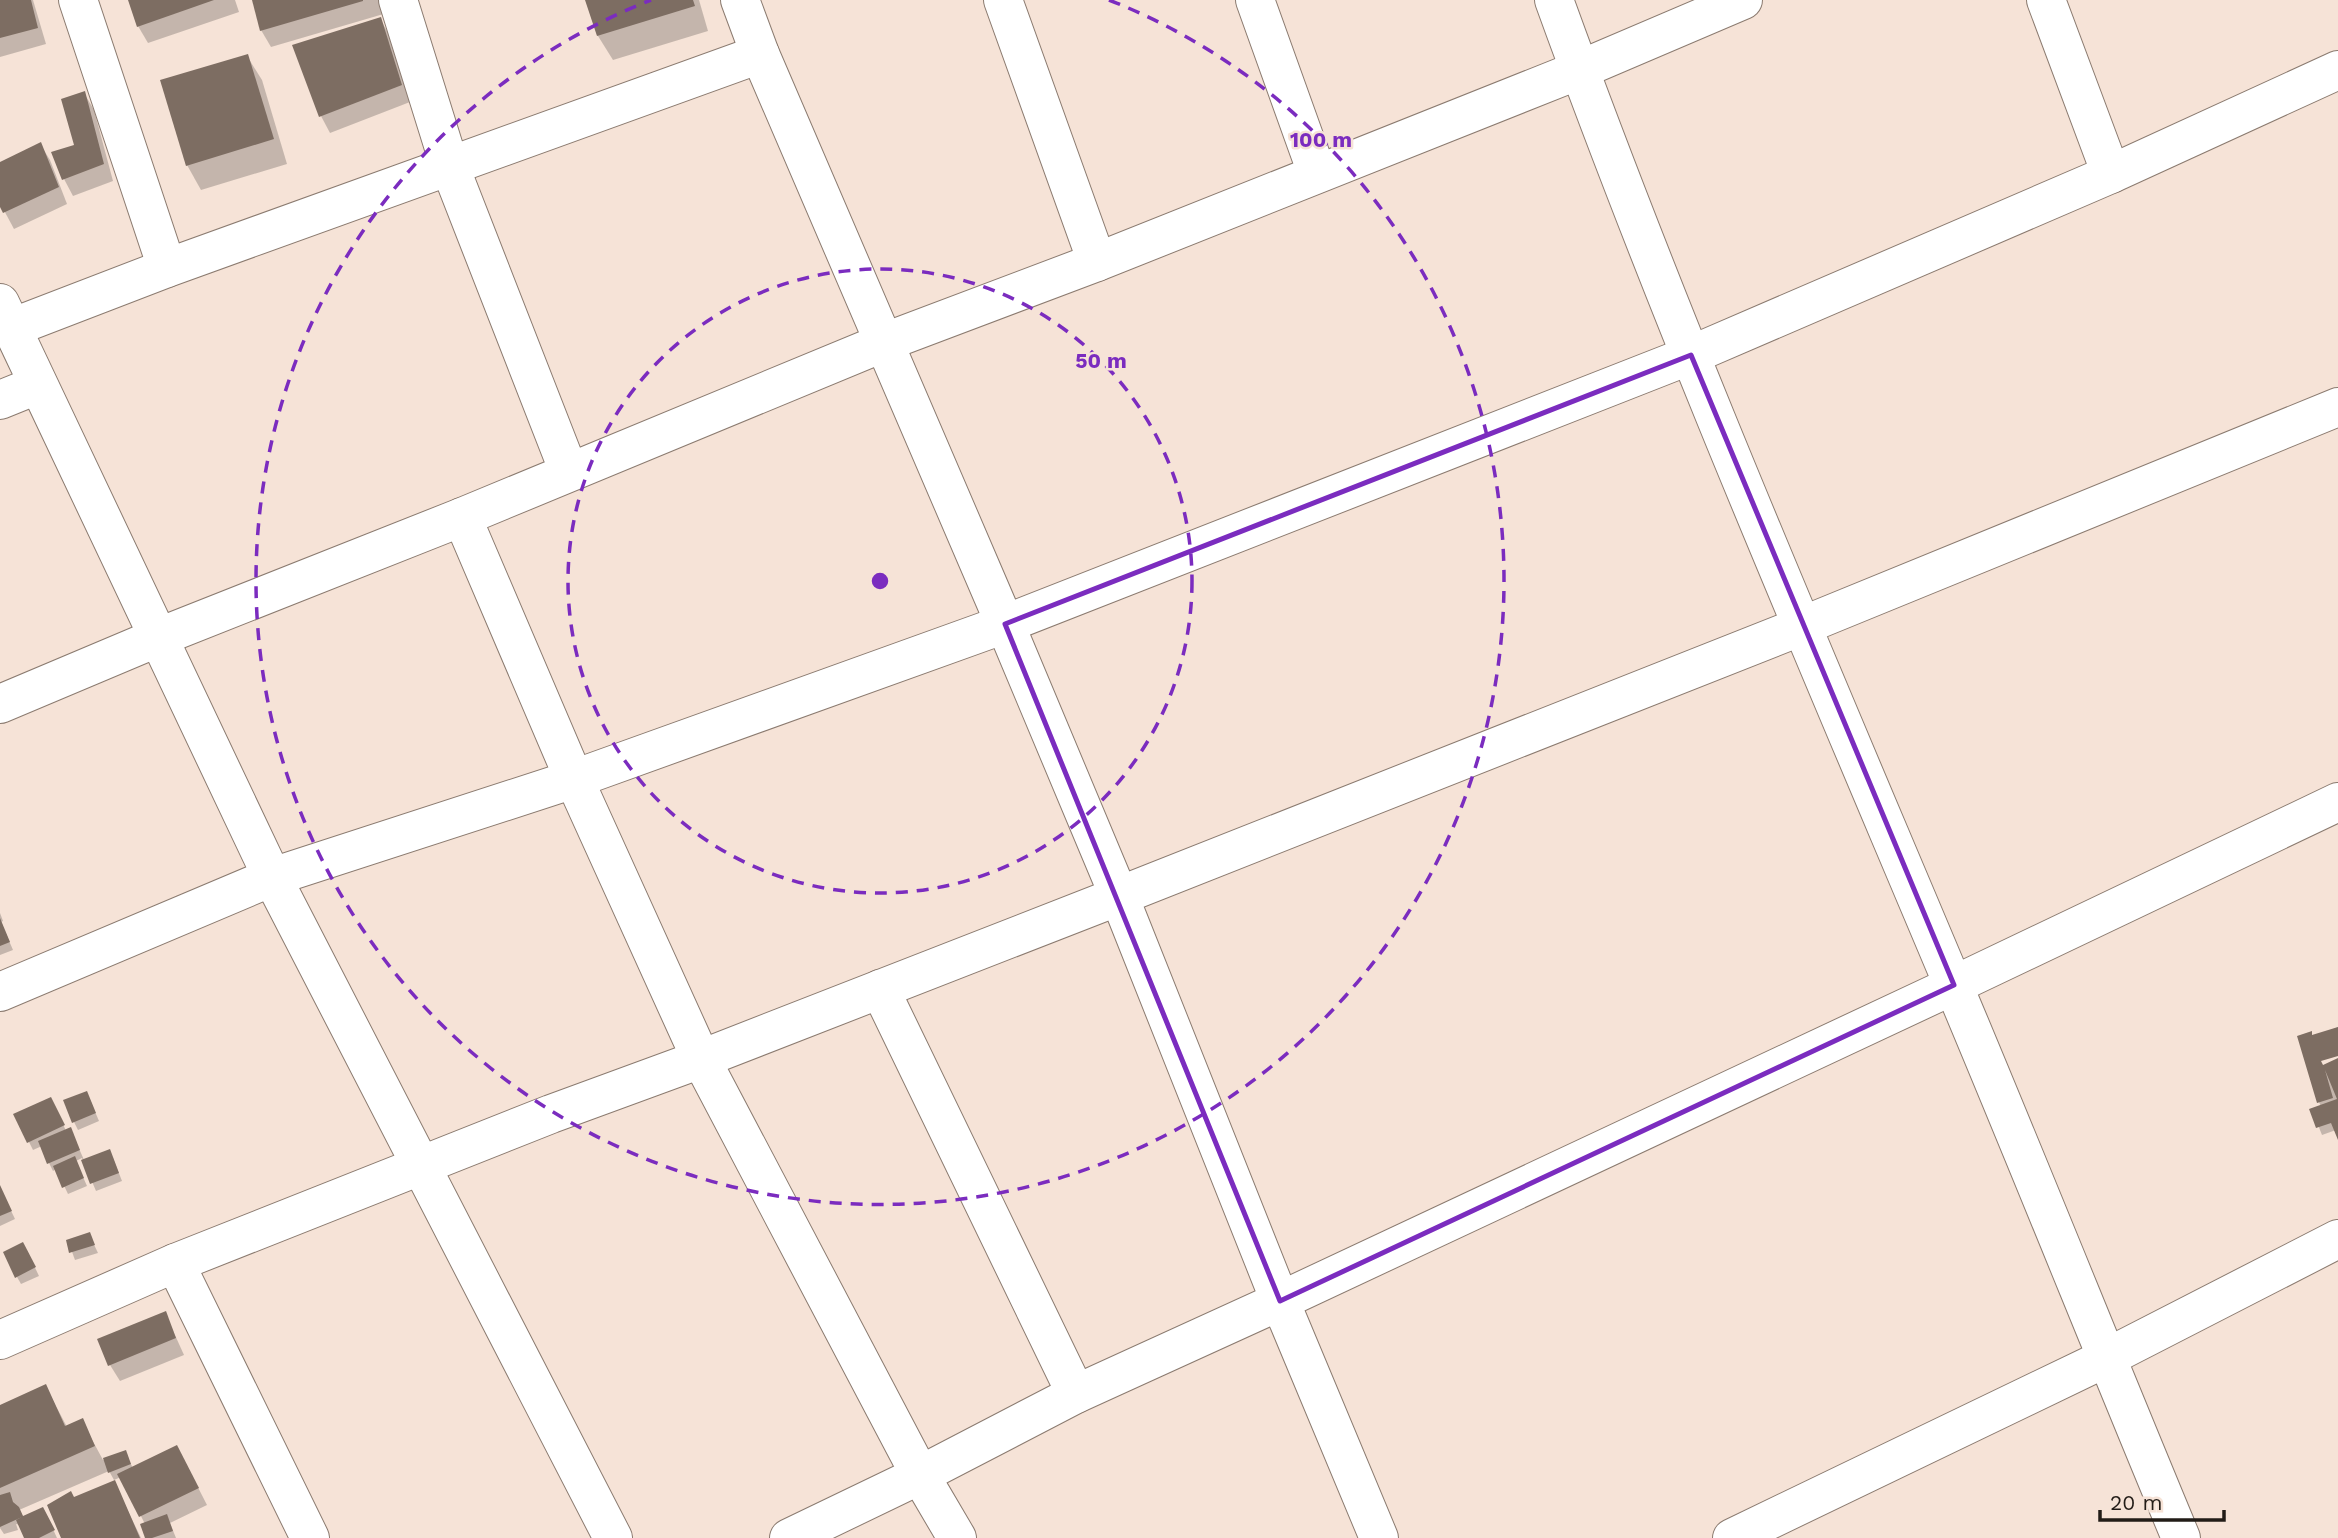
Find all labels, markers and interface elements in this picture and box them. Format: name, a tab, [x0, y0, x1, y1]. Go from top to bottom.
text: 100 m	[1290, 127, 1352, 152]
text: 50 m	[1075, 348, 1127, 373]
centre of rings	[868, 569, 892, 593]
scale bar	[2100, 1478, 2224, 1522]
text: 20 m	[2110, 1490, 2162, 1515]

